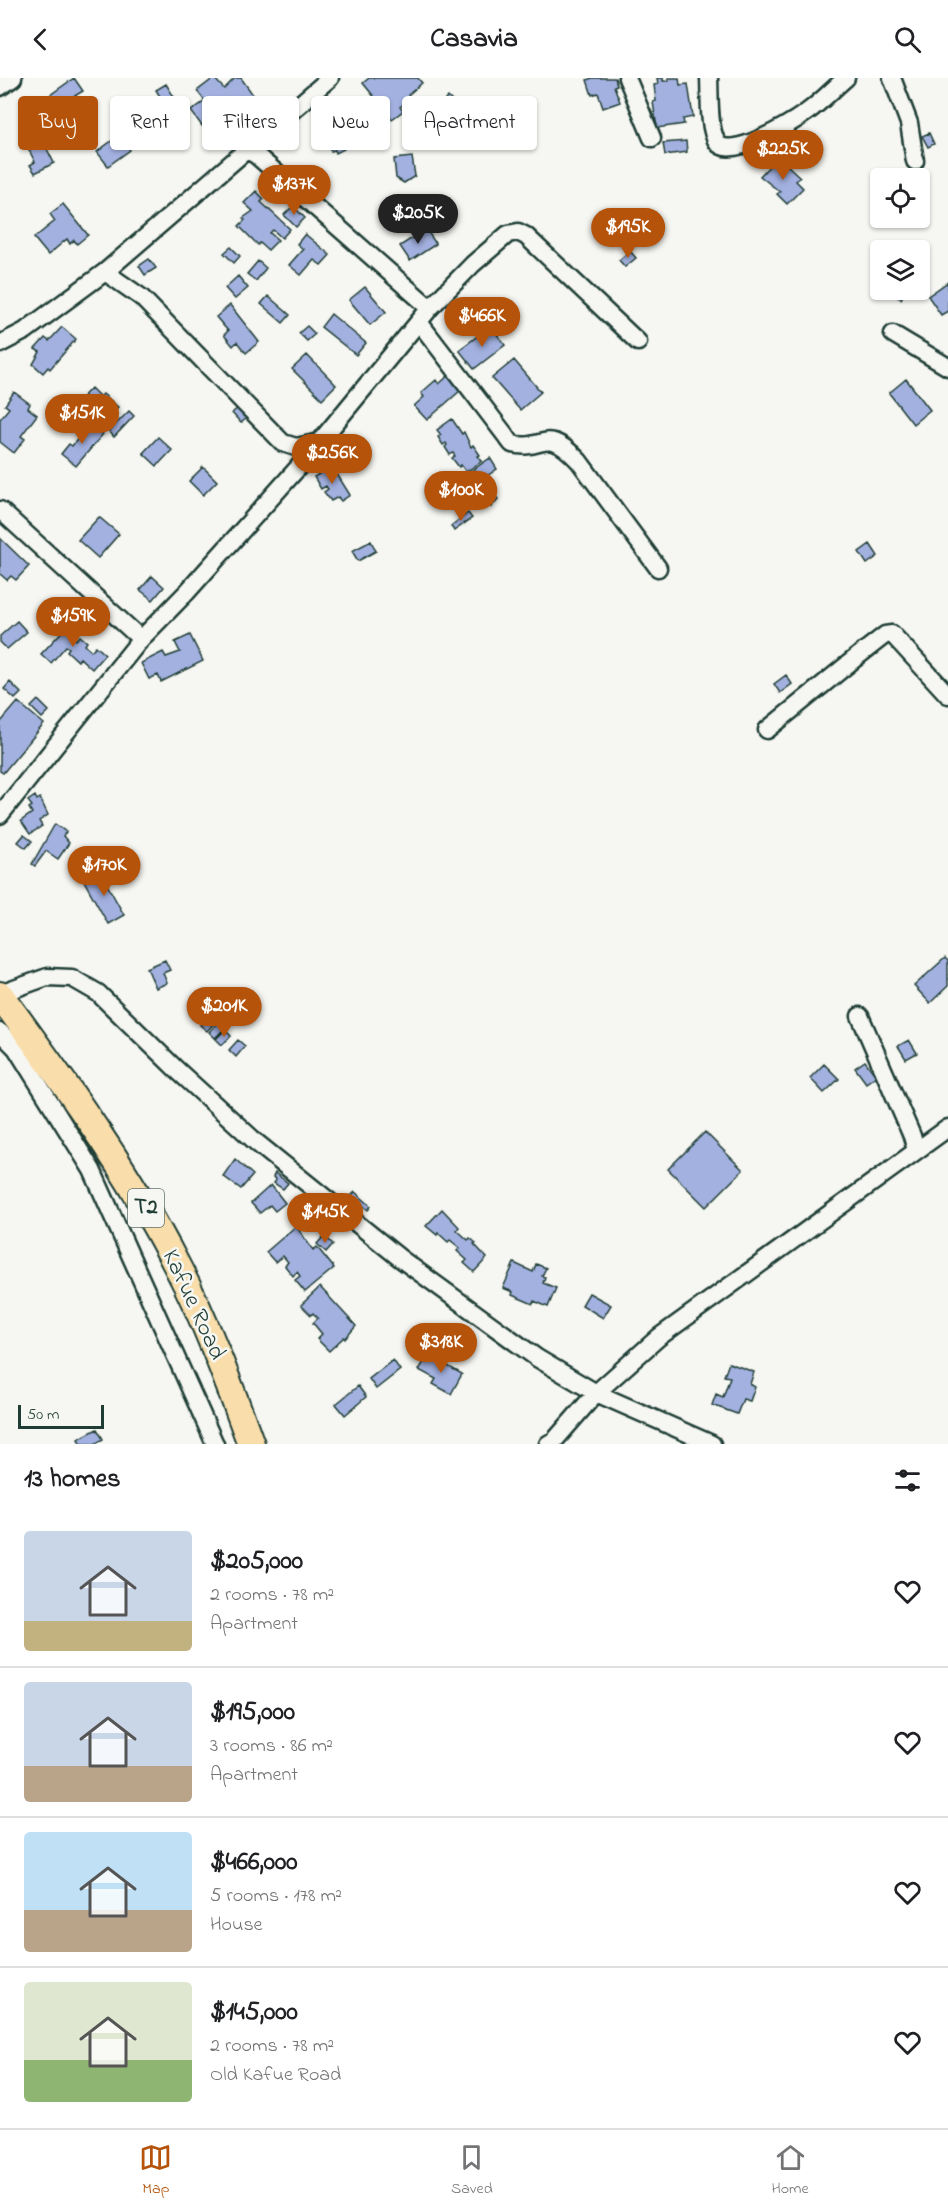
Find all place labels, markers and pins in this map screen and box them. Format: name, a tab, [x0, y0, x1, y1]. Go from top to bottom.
pin: $225K	[741, 130, 825, 181]
pin: $137K	[252, 165, 336, 216]
pin: $205K	[376, 194, 460, 245]
pin: $195K	[586, 208, 670, 259]
pin: $466K	[440, 297, 524, 348]
pin: $151K	[40, 394, 124, 445]
pin: $256K	[290, 434, 374, 485]
pin: $100K	[419, 471, 503, 522]
pin: $159K	[31, 597, 115, 648]
pin: $170K	[62, 846, 146, 897]
pin: $201K	[182, 987, 266, 1038]
pin: $145K	[283, 1193, 367, 1244]
pin: $318K	[399, 1323, 483, 1374]

